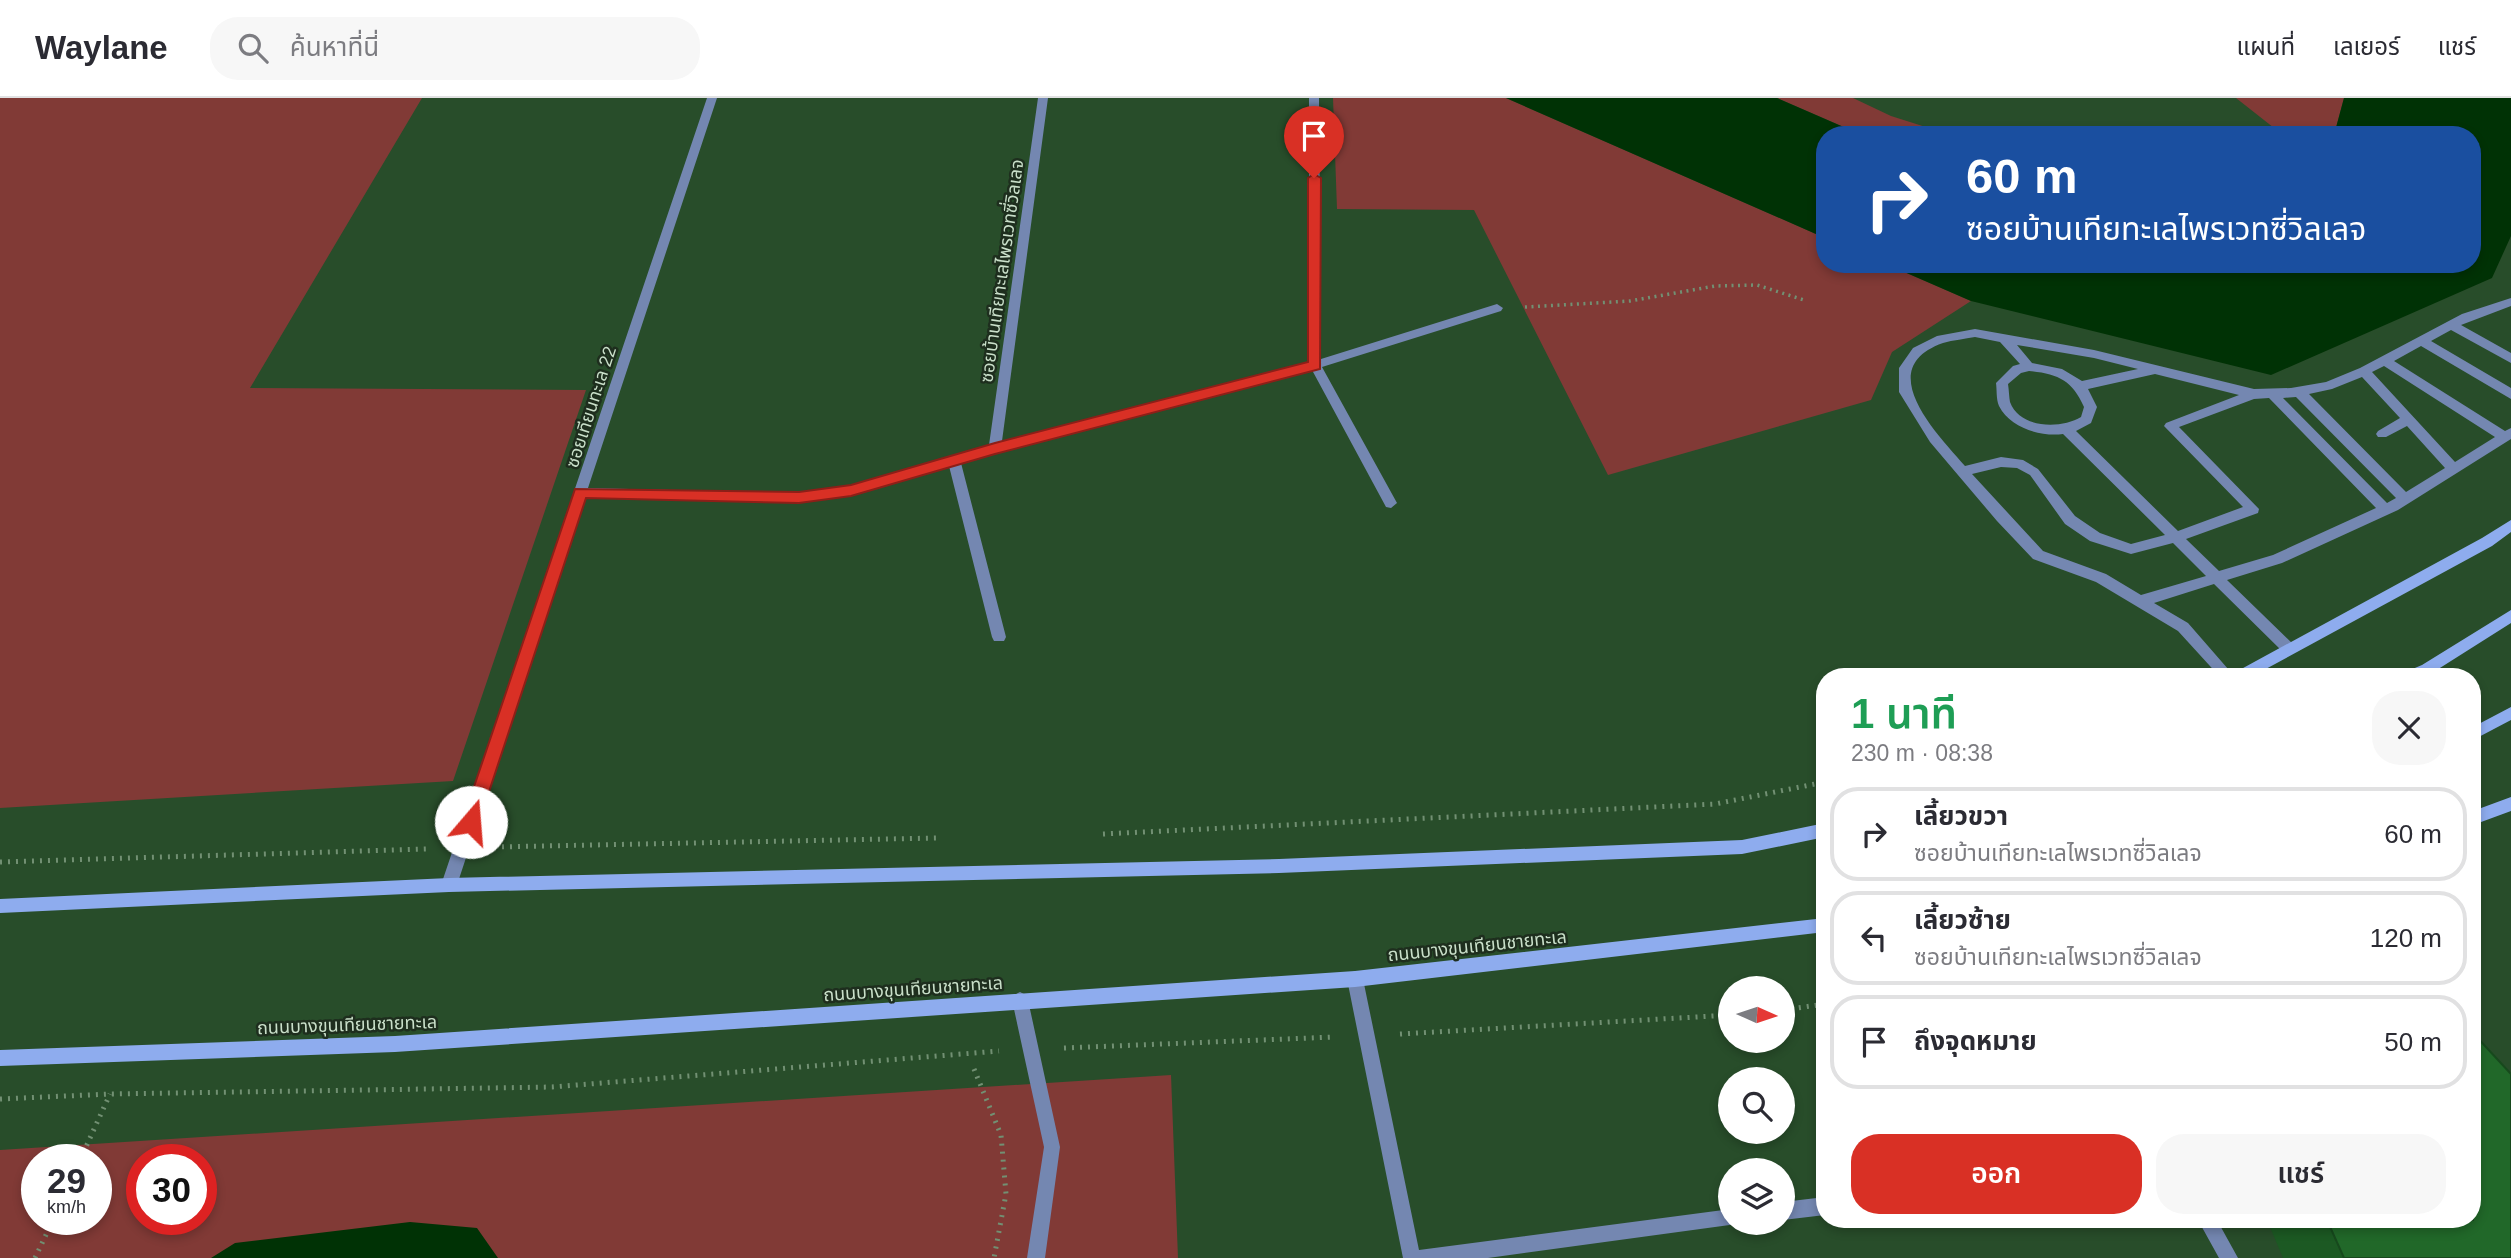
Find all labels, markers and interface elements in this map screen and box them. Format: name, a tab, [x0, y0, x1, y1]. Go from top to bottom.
search box	[210, 17, 700, 80]
text: Waylane	[35, 29, 168, 66]
icon: search	[234, 29, 272, 67]
text: ค้นหาที่นี่	[290, 32, 379, 62]
text: แผนที่	[2237, 33, 2295, 60]
text: เลเยอร์	[2333, 33, 2400, 60]
text: แชร์	[2438, 33, 2476, 60]
pin	[1284, 106, 1344, 178]
icon: arrive	[1295, 117, 1333, 155]
text: 60 m	[1966, 149, 2078, 203]
icon: right	[1851, 154, 1942, 245]
street label: ซอยบ้านเทียทะเลไพรเวทซี่วิลเลจ	[973, 158, 1028, 384]
text: ซอยบ้านเทียทะเลไพรเวทซี่วิลเลจ	[1966, 211, 2366, 247]
street label: ซอยเทียนทะเล 22	[562, 344, 620, 470]
text: 1 นาที	[1851, 690, 1957, 737]
button: close	[2372, 691, 2446, 765]
text: 230 m · 08:38	[1851, 740, 1993, 766]
position arrow	[434, 785, 508, 859]
text: เลี้ยวขวา	[1914, 801, 2008, 831]
icon: right	[1855, 815, 1893, 853]
text: 60 m	[2384, 819, 2442, 849]
text: ซอยบ้านเทียทะเลไพรเวทซี่วิลเลจ	[1914, 840, 2202, 866]
text: เลี้ยวซ้าย	[1914, 905, 2011, 935]
icon: left	[1855, 919, 1893, 957]
text: 120 m	[2370, 923, 2442, 953]
street label: ถนนบางขุนเทียนชายทะเล	[1386, 927, 1568, 966]
text: ซอยบ้านเทียทะเลไพรเวทซี่วิลเลจ	[1914, 944, 2202, 970]
street label: ถนนบางขุนเทียนชายทะเล	[823, 973, 1004, 1006]
north arrow	[1718, 976, 1796, 1054]
map controls	[1718, 976, 1795, 1235]
street label: ถนนบางขุนเทียนชายทะเล	[257, 1012, 437, 1039]
icon: arrive	[1855, 1023, 1893, 1061]
text: ถึงจุดหมาย	[1914, 1026, 2037, 1056]
text: 50 m	[2384, 1027, 2442, 1057]
button: search	[1718, 1067, 1795, 1144]
button: ออก	[1851, 1134, 2142, 1214]
button: แชร์	[2156, 1134, 2446, 1214]
speed limit sign: 30	[126, 1144, 217, 1235]
button: layers	[1718, 1158, 1795, 1235]
text: 29	[47, 1161, 86, 1200]
text: km/h	[47, 1197, 86, 1217]

